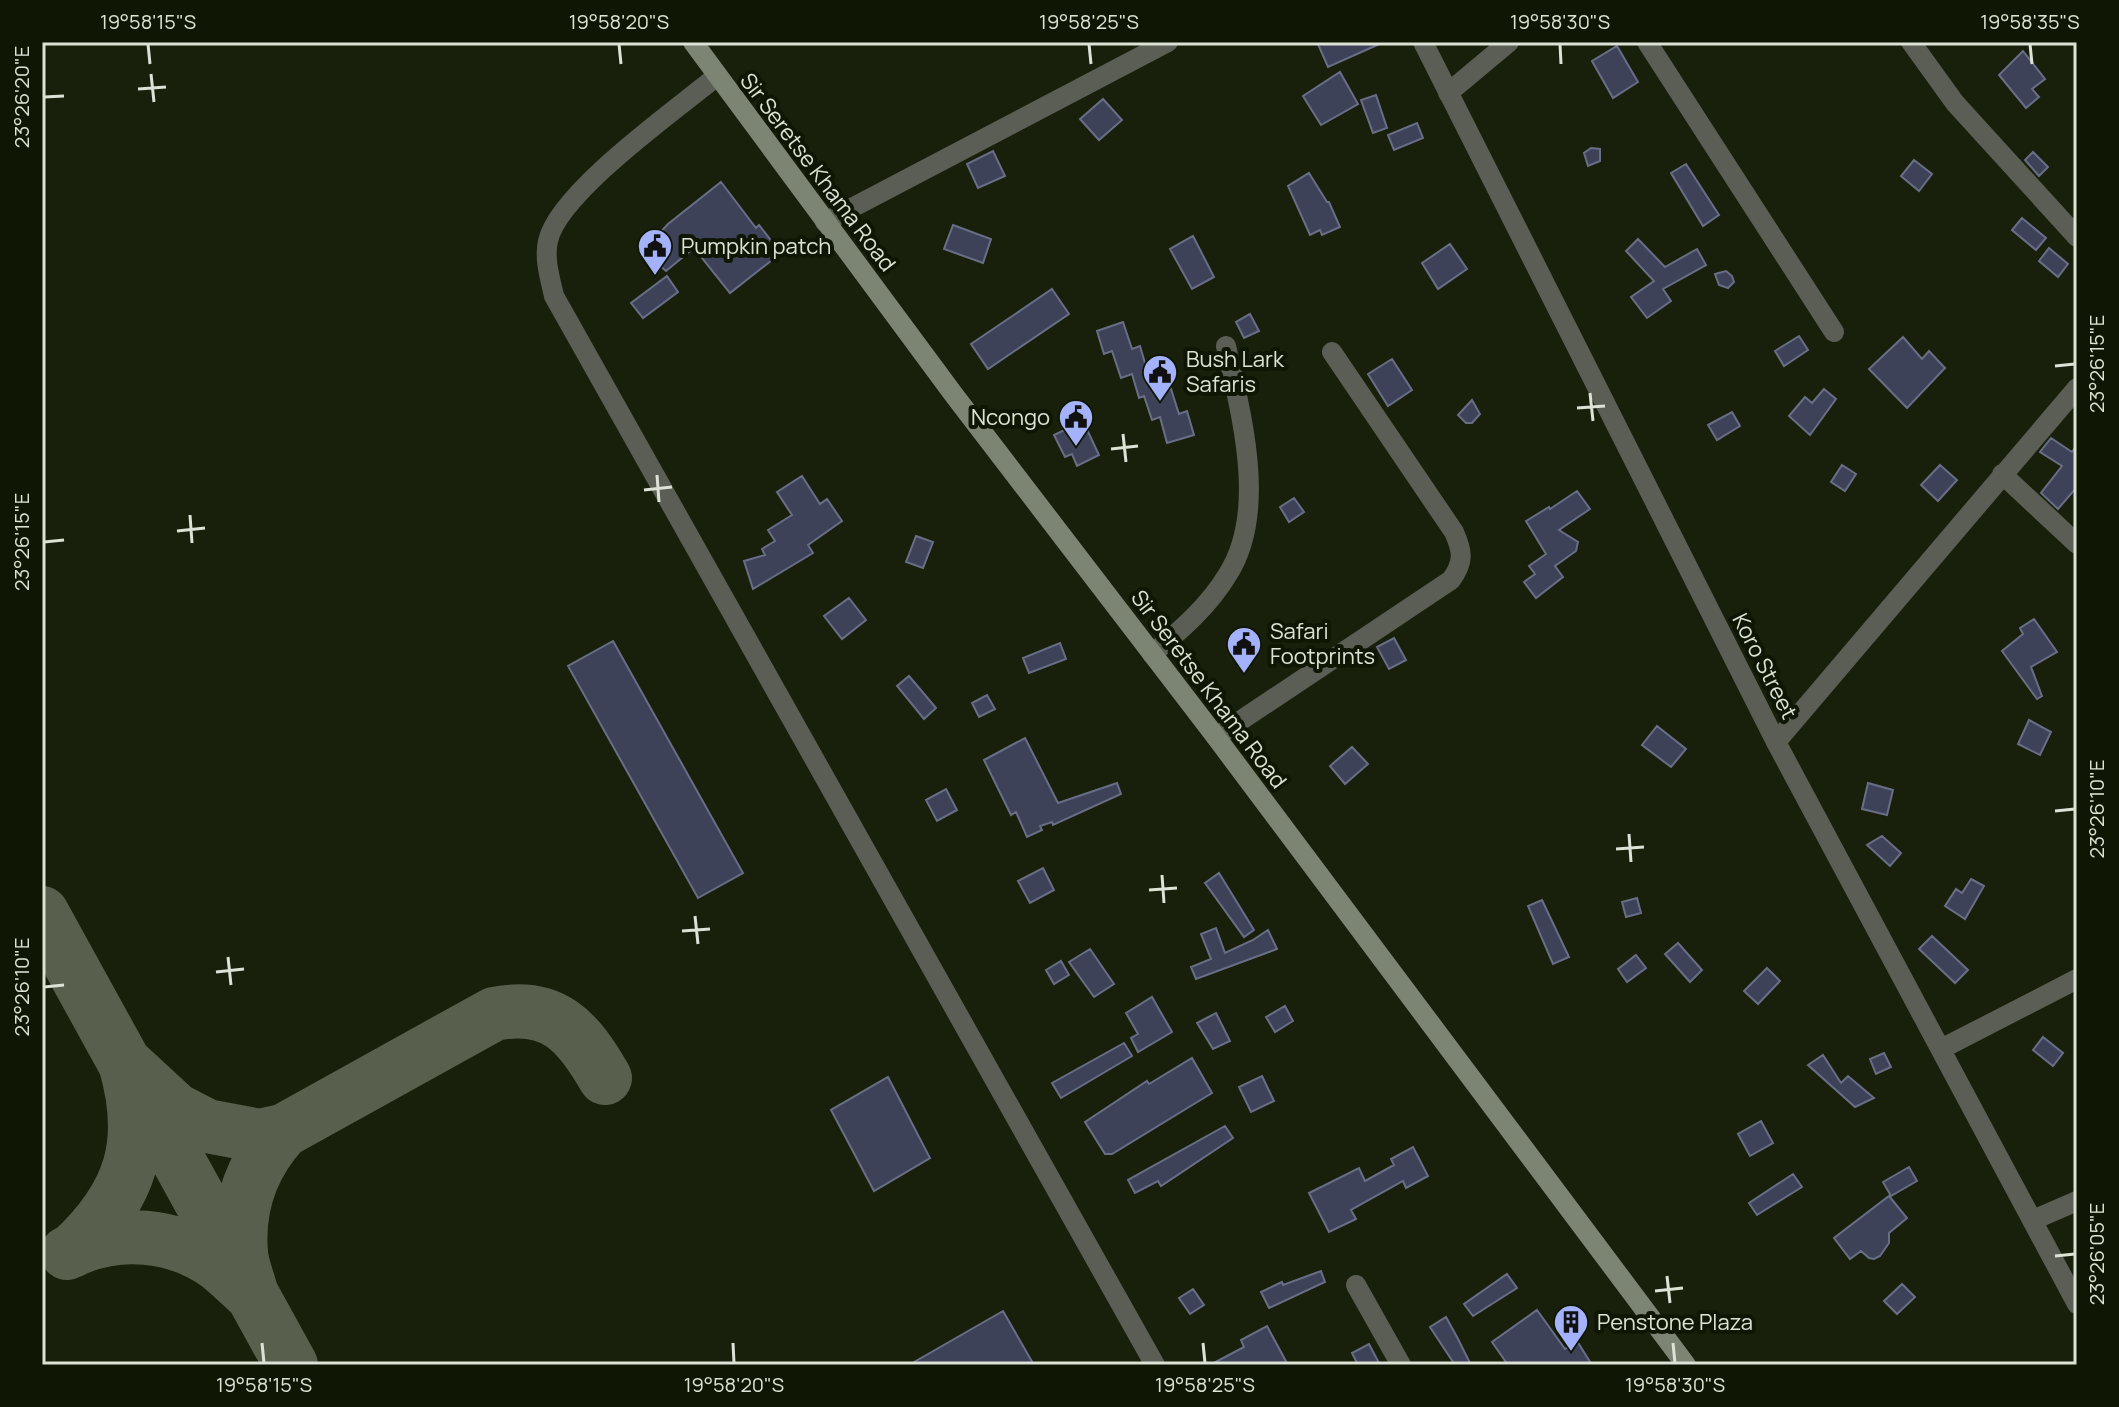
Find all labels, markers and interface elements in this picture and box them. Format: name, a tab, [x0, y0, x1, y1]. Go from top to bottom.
text: 19°58'15"S	[100, 8, 196, 35]
text: 19°58'20"S	[569, 8, 669, 35]
text: 19°58'25"S	[1039, 8, 1139, 35]
text: 19°58'30"S	[1510, 8, 1610, 35]
text: 19°58'35"S	[1980, 8, 2080, 35]
text: 23°26'20"E	[8, 46, 35, 148]
street label: Sir Seretse Khama Road	[733, 67, 903, 277]
public building icon: Pumpkin patch	[636, 227, 674, 277]
place label: Pumpkin patch	[681, 231, 831, 261]
text: 23°26'15"E	[2083, 315, 2110, 413]
place label: Bush Lark Safaris	[1186, 344, 1285, 399]
public building icon: Bush Lark Safaris	[1141, 353, 1179, 403]
public building icon: Ncongo	[1057, 398, 1095, 448]
place label: Ncongo	[971, 402, 1050, 432]
text: 23°26'15"E	[8, 493, 35, 591]
street label: Sir Seretse Khama Road	[1124, 584, 1294, 794]
street label: Koro Street	[1726, 608, 1805, 724]
place label: Safari Footprints	[1270, 616, 1375, 671]
public building icon: Safari Footprints	[1225, 625, 1263, 675]
text: 23°26'10"E	[2083, 760, 2110, 858]
text: 23°26'10"E	[8, 938, 35, 1036]
text: 23°26'05"E	[2083, 1203, 2110, 1305]
building icon: Penstone Plaza	[1552, 1303, 1590, 1353]
place label: Penstone Plaza	[1597, 1307, 1753, 1337]
text: 19°58'15"S	[216, 1371, 312, 1398]
text: 19°58'20"S	[684, 1371, 784, 1398]
text: 19°58'25"S	[1155, 1371, 1255, 1398]
text: 19°58'30"S	[1625, 1371, 1725, 1398]

